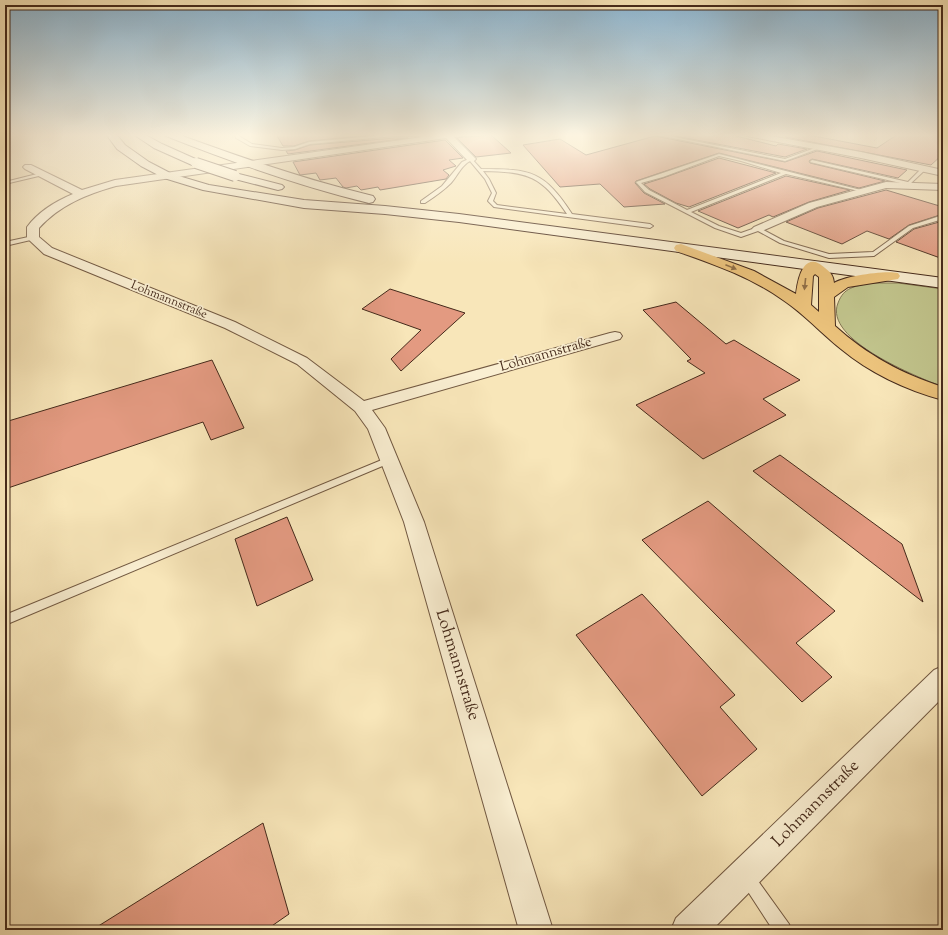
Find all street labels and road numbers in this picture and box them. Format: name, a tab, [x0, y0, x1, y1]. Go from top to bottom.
street label: Lohmannstraße	[128, 276, 210, 324]
street label: Lohmannstraße	[498, 332, 594, 378]
street label: Lohmannstraße	[429, 606, 485, 724]
street label: Lohmannstraße	[767, 755, 865, 853]

